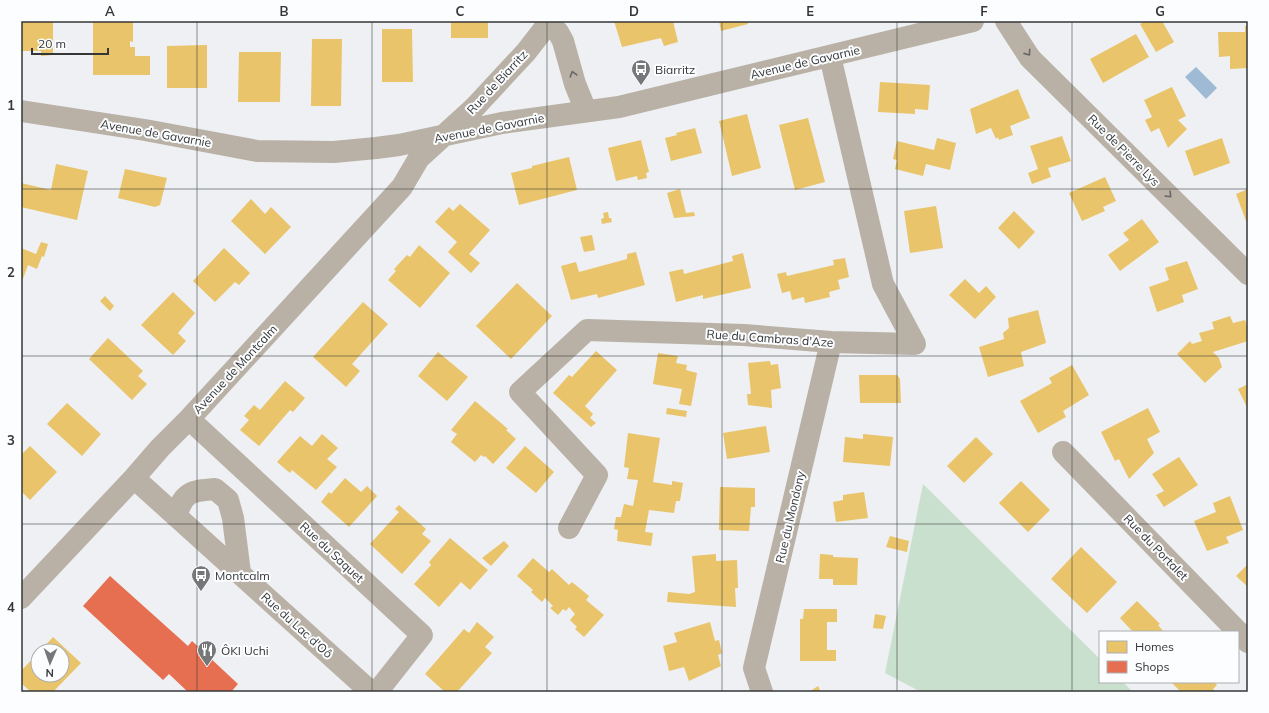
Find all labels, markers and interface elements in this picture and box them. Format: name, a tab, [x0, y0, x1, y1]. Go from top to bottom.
text: A	[105, 3, 115, 19]
text: B	[280, 3, 289, 19]
text: C	[456, 3, 465, 19]
text: D	[629, 3, 639, 19]
text: E	[806, 3, 814, 19]
text: F	[980, 3, 988, 19]
text: G	[1155, 3, 1165, 19]
scale bar	[32, 30, 108, 56]
text: 20 m	[38, 36, 66, 51]
street label: Avenue de Gavarnie	[749, 42, 861, 82]
street label: Rue de Biarritz	[464, 47, 530, 117]
one-way arrow	[1023, 49, 1030, 56]
bus stop icon: Biarritz	[630, 58, 652, 86]
place label: Biarritz	[655, 62, 695, 77]
one-way arrow	[569, 71, 578, 78]
text: 1	[7, 97, 15, 113]
street label: Avenue de Gavarnie	[433, 110, 545, 146]
street label: Rue de Pierre Lys	[1085, 111, 1163, 189]
street label: Avenue de Gavarnie	[100, 116, 212, 150]
one-way arrow	[1164, 190, 1172, 198]
text: 2	[7, 264, 15, 280]
street label: Avenue de Montcalm	[190, 321, 280, 417]
street label: Rue du Cambras d'Aze	[706, 326, 834, 350]
text: 3	[7, 432, 15, 448]
street label: Rue du Mondony	[772, 469, 808, 564]
street label: Rue du Portalet	[1121, 511, 1191, 583]
street label: Rue du Saquet	[297, 519, 367, 585]
bus stop icon: Montcalm	[190, 564, 212, 592]
place label: Montcalm	[215, 568, 270, 583]
street label: Rue du Lac d'Oô	[258, 589, 336, 661]
text: 4	[7, 599, 15, 615]
legend	[1099, 631, 1239, 683]
restaurant icon: ÔKI Uchi	[196, 639, 218, 667]
text: Homes	[1135, 639, 1174, 654]
north arrow	[30, 643, 70, 683]
place label: ÔKI Uchi	[221, 643, 269, 658]
text: Shops	[1135, 659, 1170, 674]
text: N	[45, 666, 54, 680]

